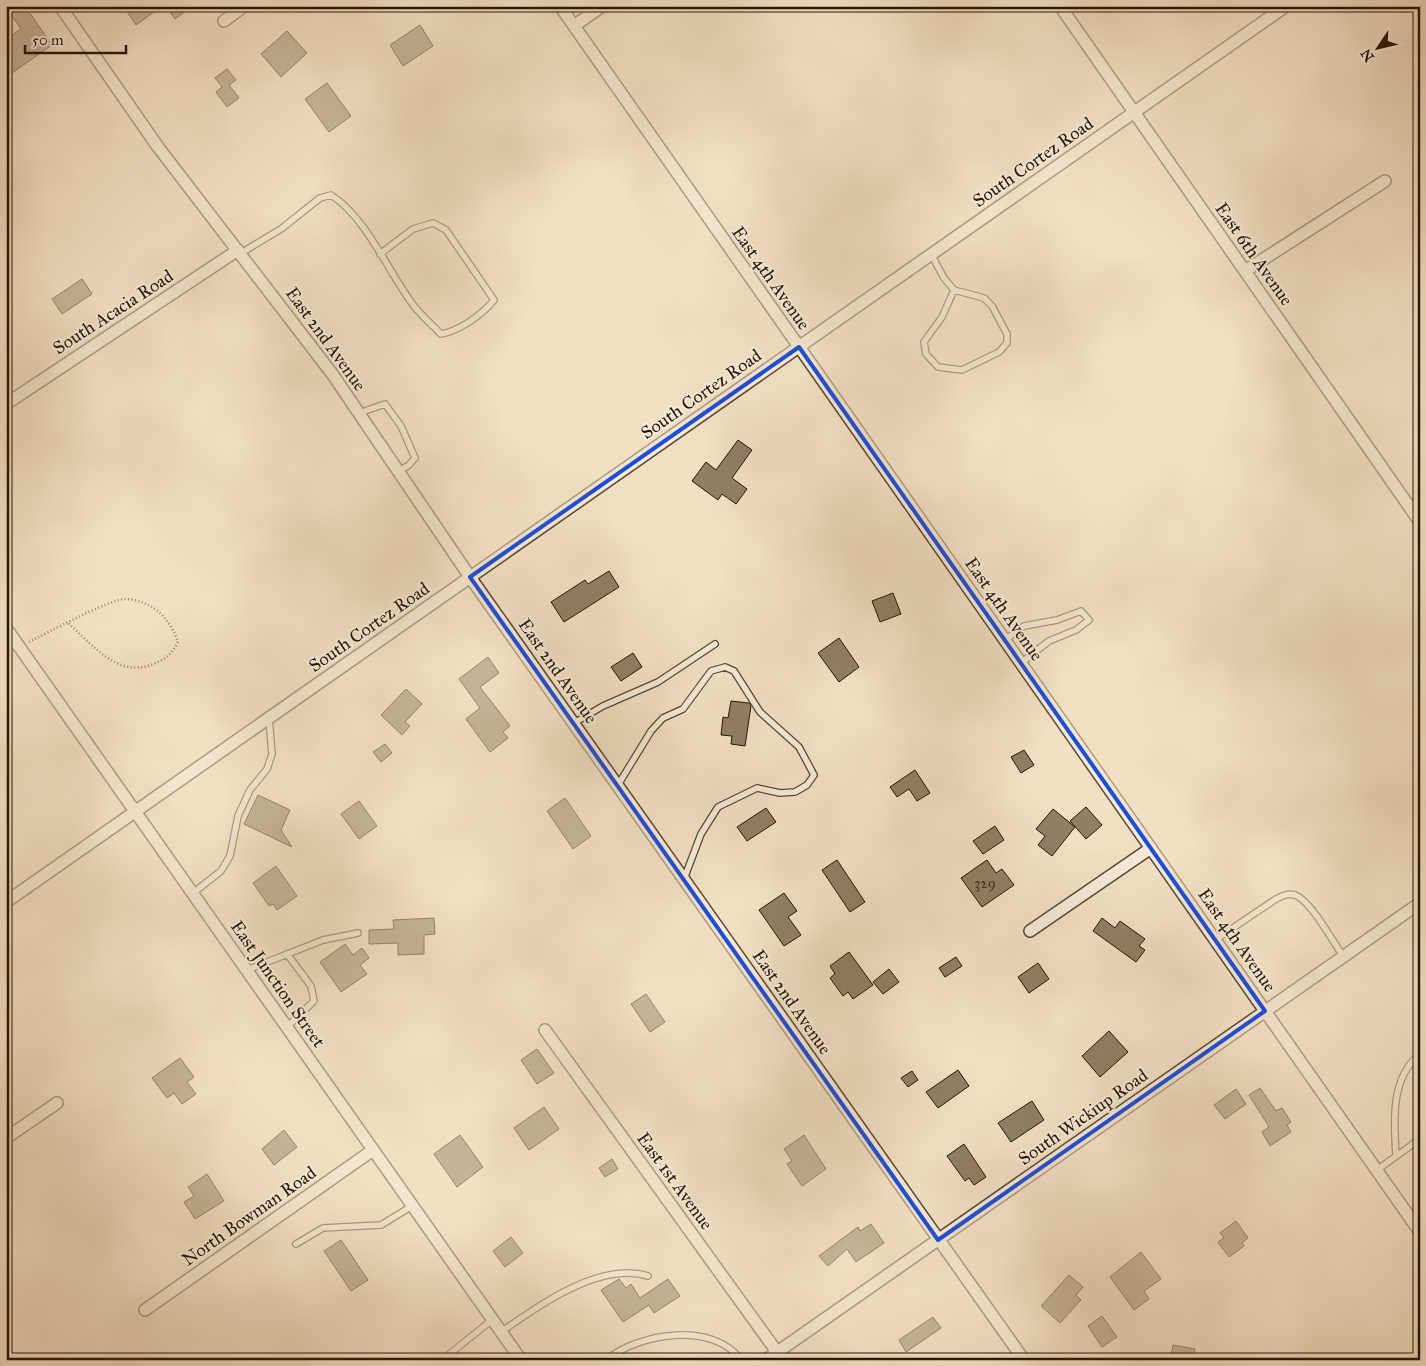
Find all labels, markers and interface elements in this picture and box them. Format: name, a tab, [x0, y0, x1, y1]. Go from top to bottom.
scale bar	[25, 22, 126, 54]
north arrow	[1354, 22, 1404, 72]
text: 50 m	[32, 31, 64, 49]
text: N	[1357, 45, 1378, 65]
street label: South Cortez Road	[969, 112, 1097, 212]
street label: East 6th Avenue	[1210, 198, 1298, 310]
street label: East 4th Avenue	[727, 222, 815, 334]
street label: South Acacia Road	[49, 265, 177, 359]
street label: East 2nd Avenue	[281, 283, 371, 395]
street label: South Cortez Road	[637, 344, 765, 444]
street label: East 4th Avenue	[960, 553, 1048, 665]
street label: South Cortez Road	[305, 577, 433, 677]
street label: East 2nd Avenue	[514, 614, 602, 728]
house number: 329	[974, 874, 996, 892]
street label: East 4th Avenue	[1193, 884, 1281, 996]
street label: East Junction Street	[225, 916, 330, 1053]
street label: East 2nd Avenue	[748, 945, 836, 1059]
street label: South Wickiup Road	[1014, 1064, 1152, 1170]
street label: East 1st Avenue	[632, 1128, 718, 1234]
street label: North Bowman Road	[178, 1161, 320, 1271]

